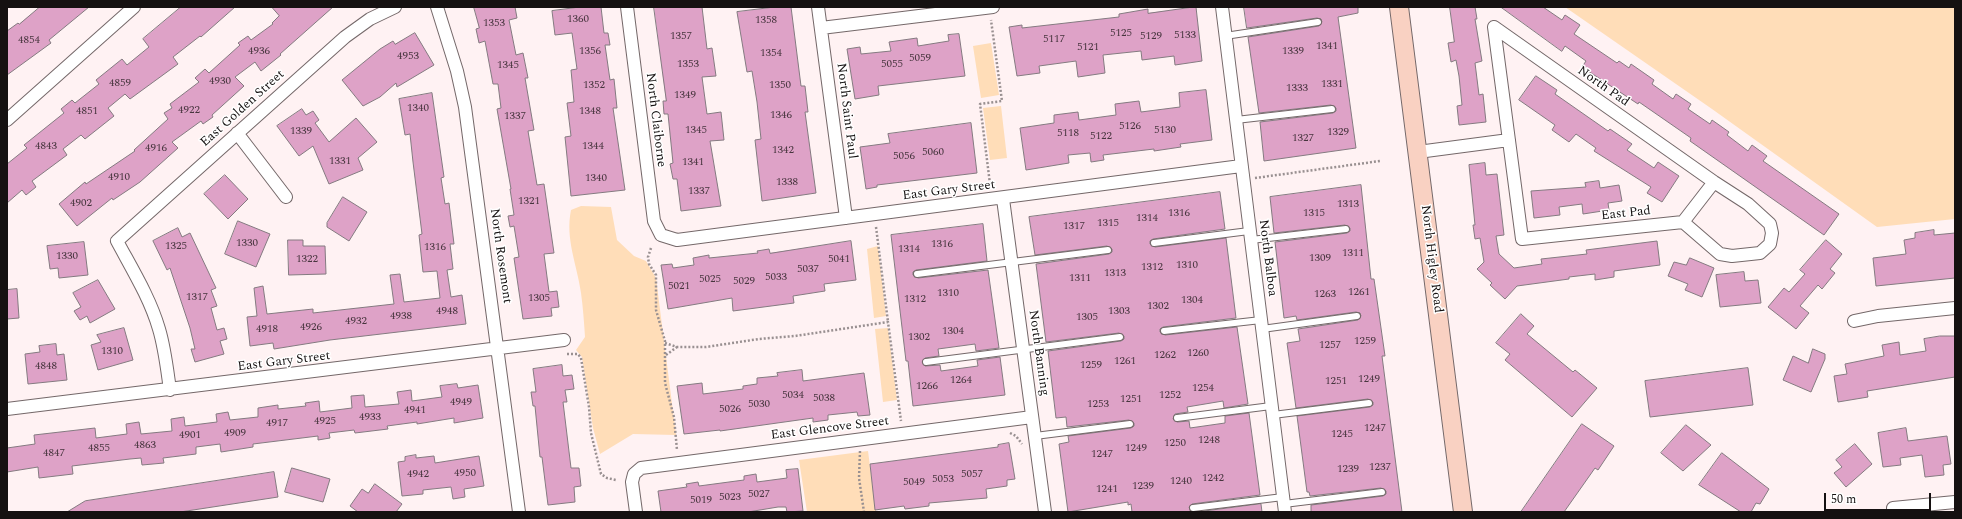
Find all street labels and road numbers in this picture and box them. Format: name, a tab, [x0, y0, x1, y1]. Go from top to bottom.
street label: North Saint Paul	[832, 62, 860, 160]
street label: North Pad	[1574, 64, 1632, 110]
street label: East Golden Street	[198, 67, 288, 151]
street label: North Claiborne	[641, 72, 669, 168]
street label: East Gary Street	[902, 178, 996, 204]
street label: North Higley Road	[1417, 204, 1445, 314]
street label: East Pad	[1600, 204, 1652, 224]
street label: North Rosemont	[486, 207, 514, 305]
street label: North Balboa	[1255, 219, 1279, 297]
street label: North Banning	[1024, 309, 1052, 397]
street label: East Gary Street	[237, 349, 331, 375]
street label: East Glencove Street	[770, 414, 890, 444]

